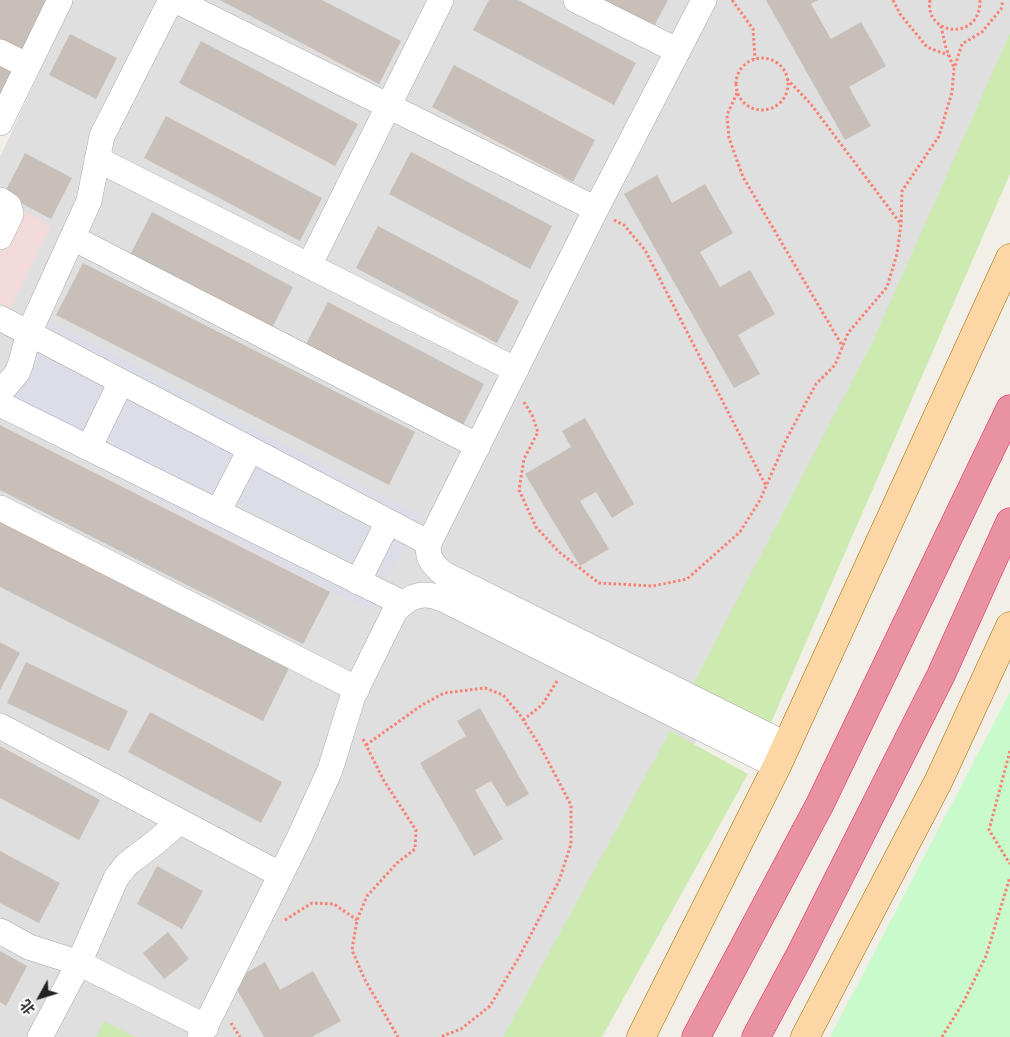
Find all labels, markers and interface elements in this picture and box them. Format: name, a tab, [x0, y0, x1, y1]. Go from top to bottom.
north arrow	[15, 972, 65, 1022]
text: 北	[17, 996, 39, 1018]

